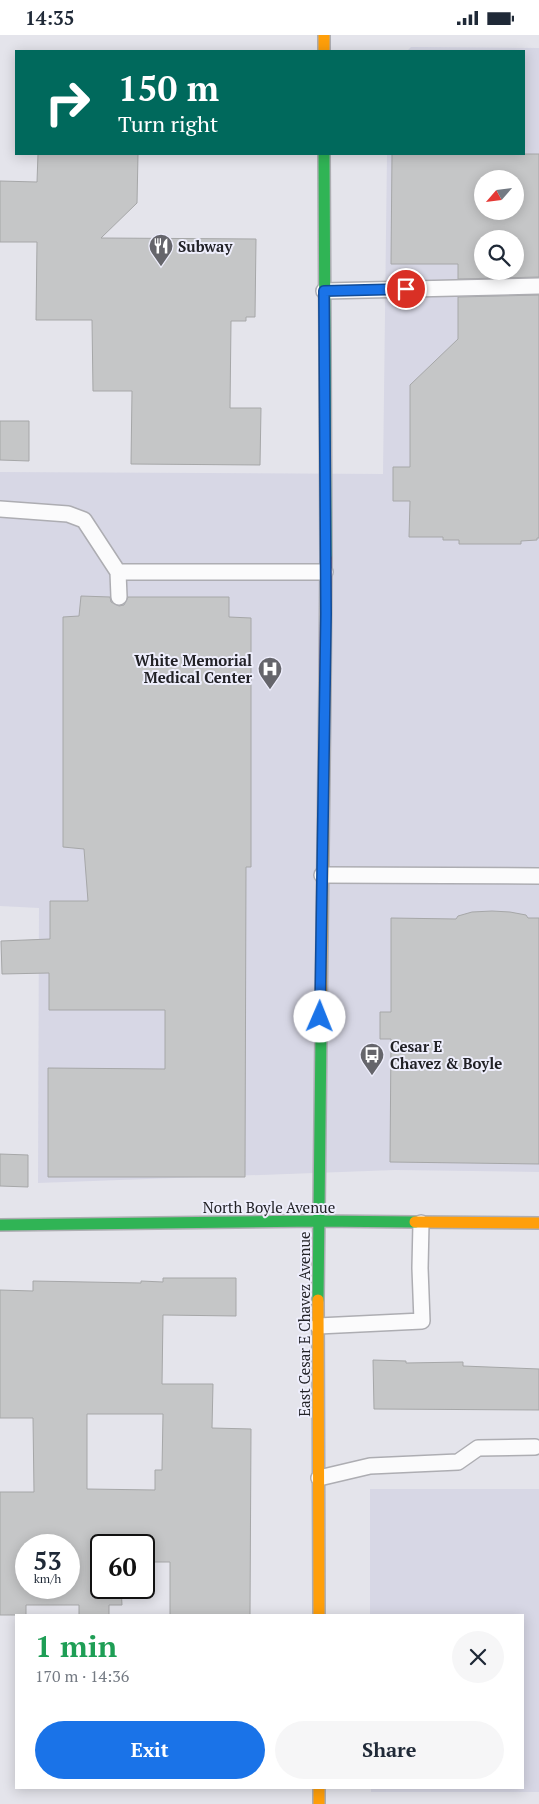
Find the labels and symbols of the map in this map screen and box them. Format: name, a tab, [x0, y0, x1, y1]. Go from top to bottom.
north arrow	[474, 170, 524, 220]
restaurant icon: Subway	[148, 233, 174, 267]
place label: Subway	[178, 236, 233, 256]
pin	[385, 268, 427, 310]
place label: White Memorial Medical Center	[134, 650, 253, 687]
hospital icon: White Memorial Medical Center	[257, 656, 283, 690]
position arrow	[293, 990, 345, 1042]
place label: Cesar E Chavez & Boyle	[390, 1036, 502, 1073]
bus stop icon: Cesar E Chavez & Boyle	[359, 1042, 385, 1076]
street label: North Boyle Avenue	[203, 1197, 335, 1217]
street label: East Cesar E Chavez Avenue	[294, 1231, 314, 1417]
speed limit sign: 60	[90, 1534, 155, 1599]

